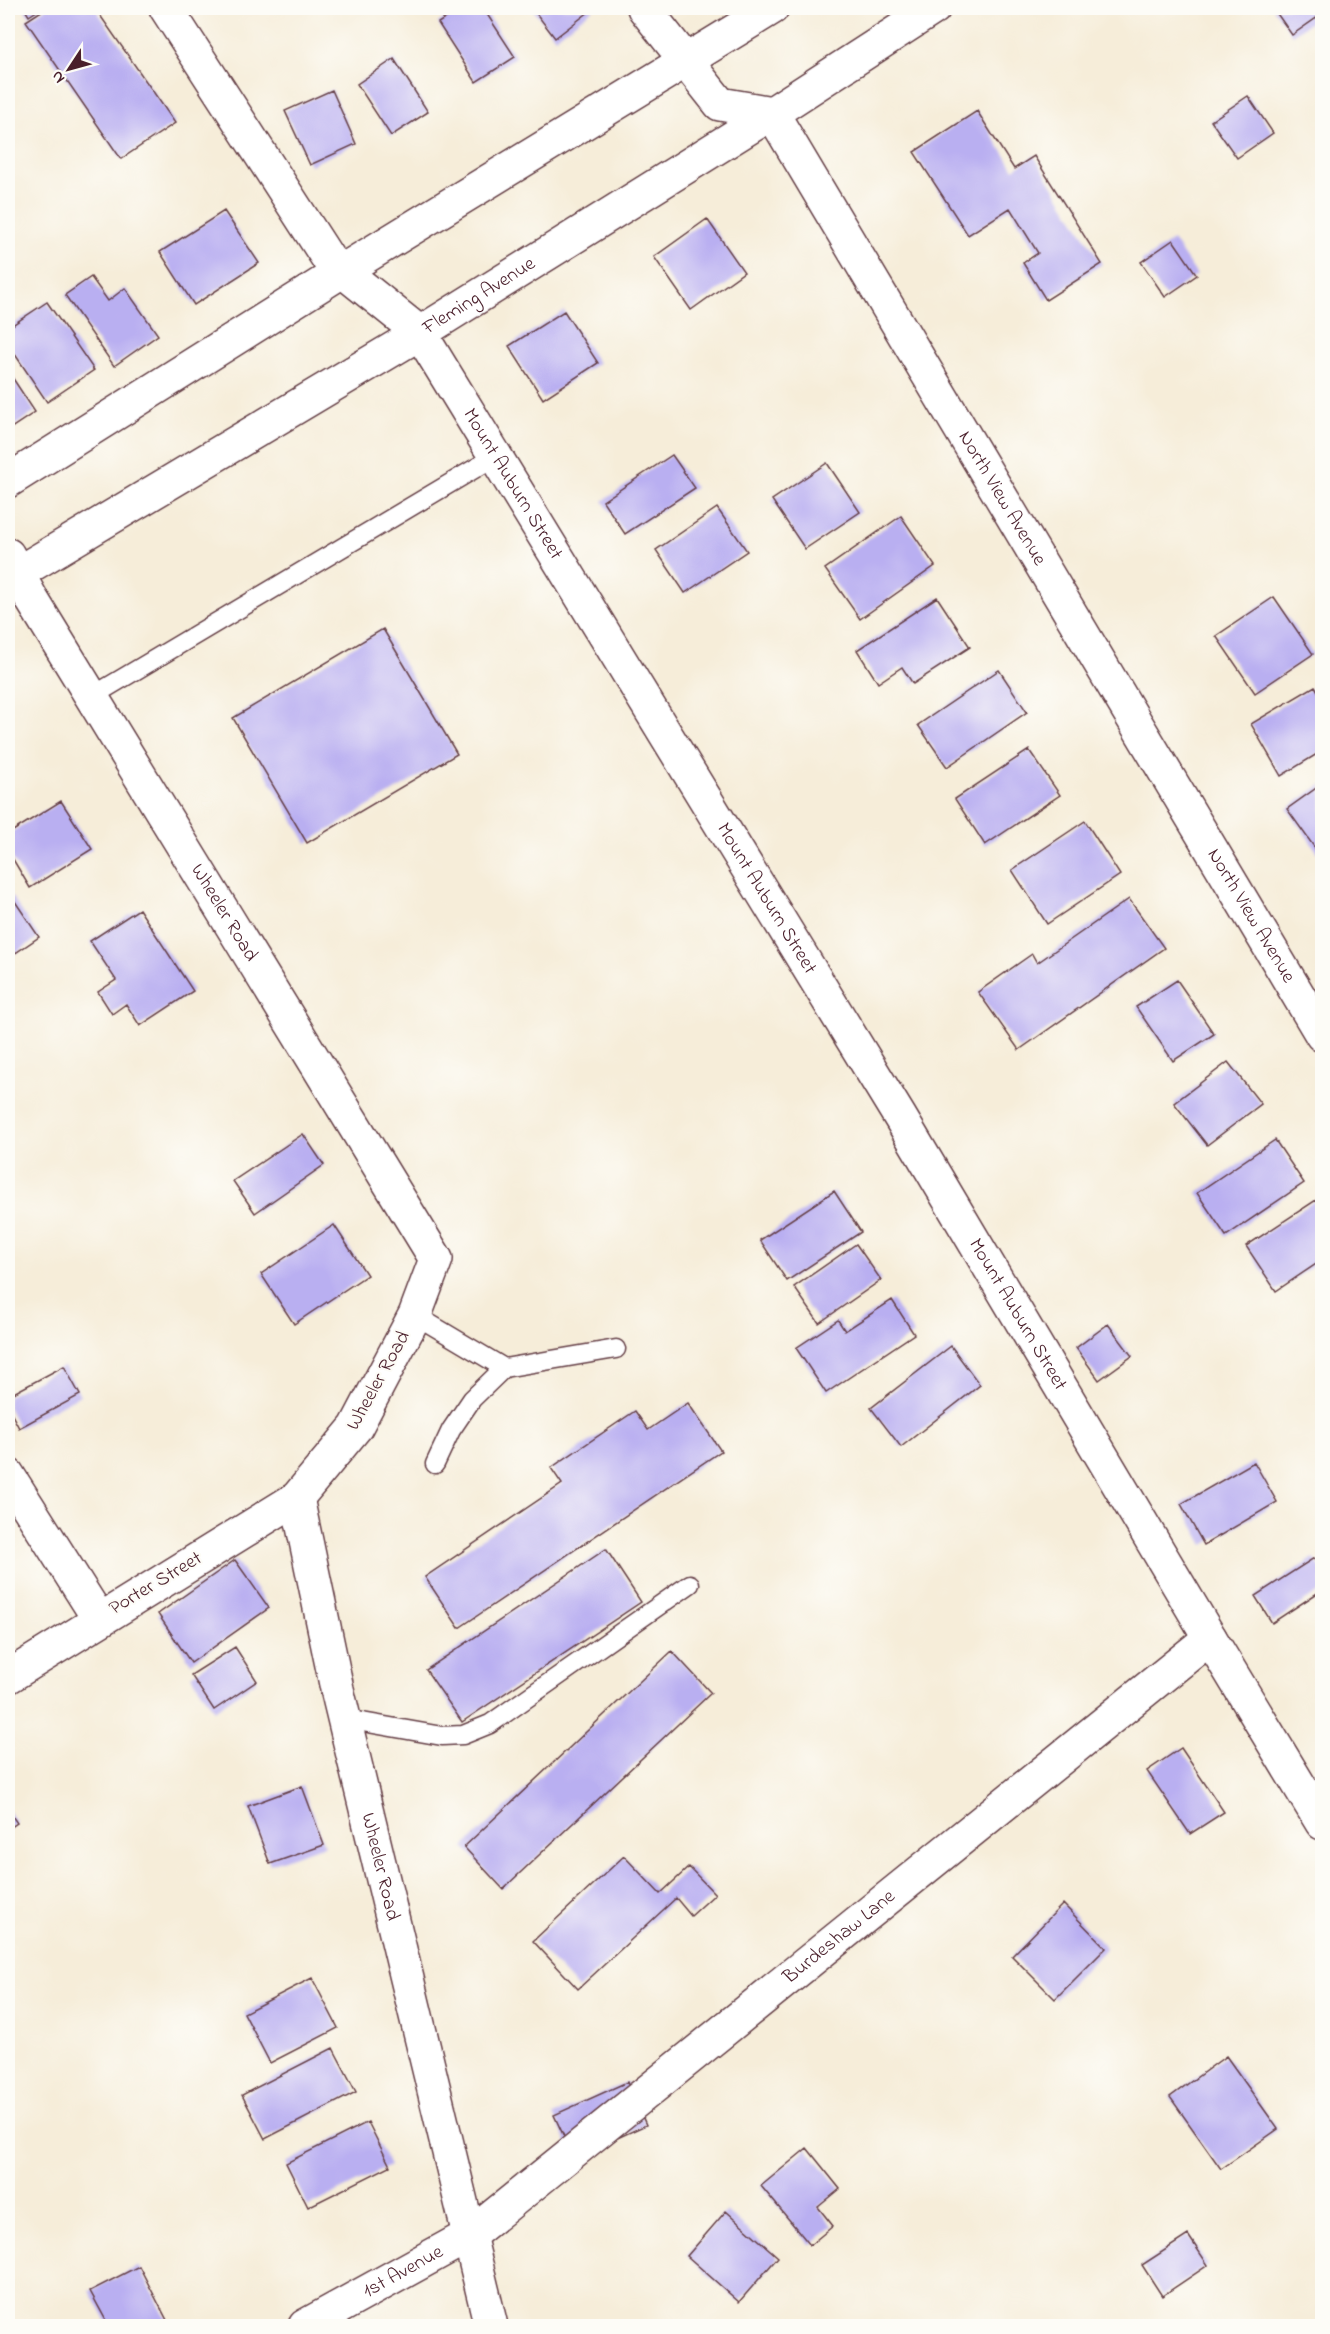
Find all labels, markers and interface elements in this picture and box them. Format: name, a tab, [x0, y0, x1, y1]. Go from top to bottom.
north arrow	[39, 39, 99, 99]
text: N	[45, 65, 71, 88]
street label: Fleming Avenue	[416, 250, 541, 343]
street label: Mount Auburn Street	[455, 403, 570, 566]
street label: North View Avenue	[950, 426, 1053, 571]
street label: Mount Auburn Street	[709, 817, 824, 980]
street label: North View Avenue	[1199, 843, 1302, 989]
street label: Wheeler Road	[183, 858, 265, 967]
street label: Mount Auburn Street	[961, 1233, 1074, 1396]
street label: Wheeler Road	[340, 1326, 418, 1436]
street label: Porter Street	[104, 1545, 208, 1623]
street label: Wheeler Road	[353, 1810, 407, 1924]
street label: Burdeshaw Lane	[776, 1883, 902, 1992]
street label: 1st Avenue	[357, 2238, 449, 2306]

